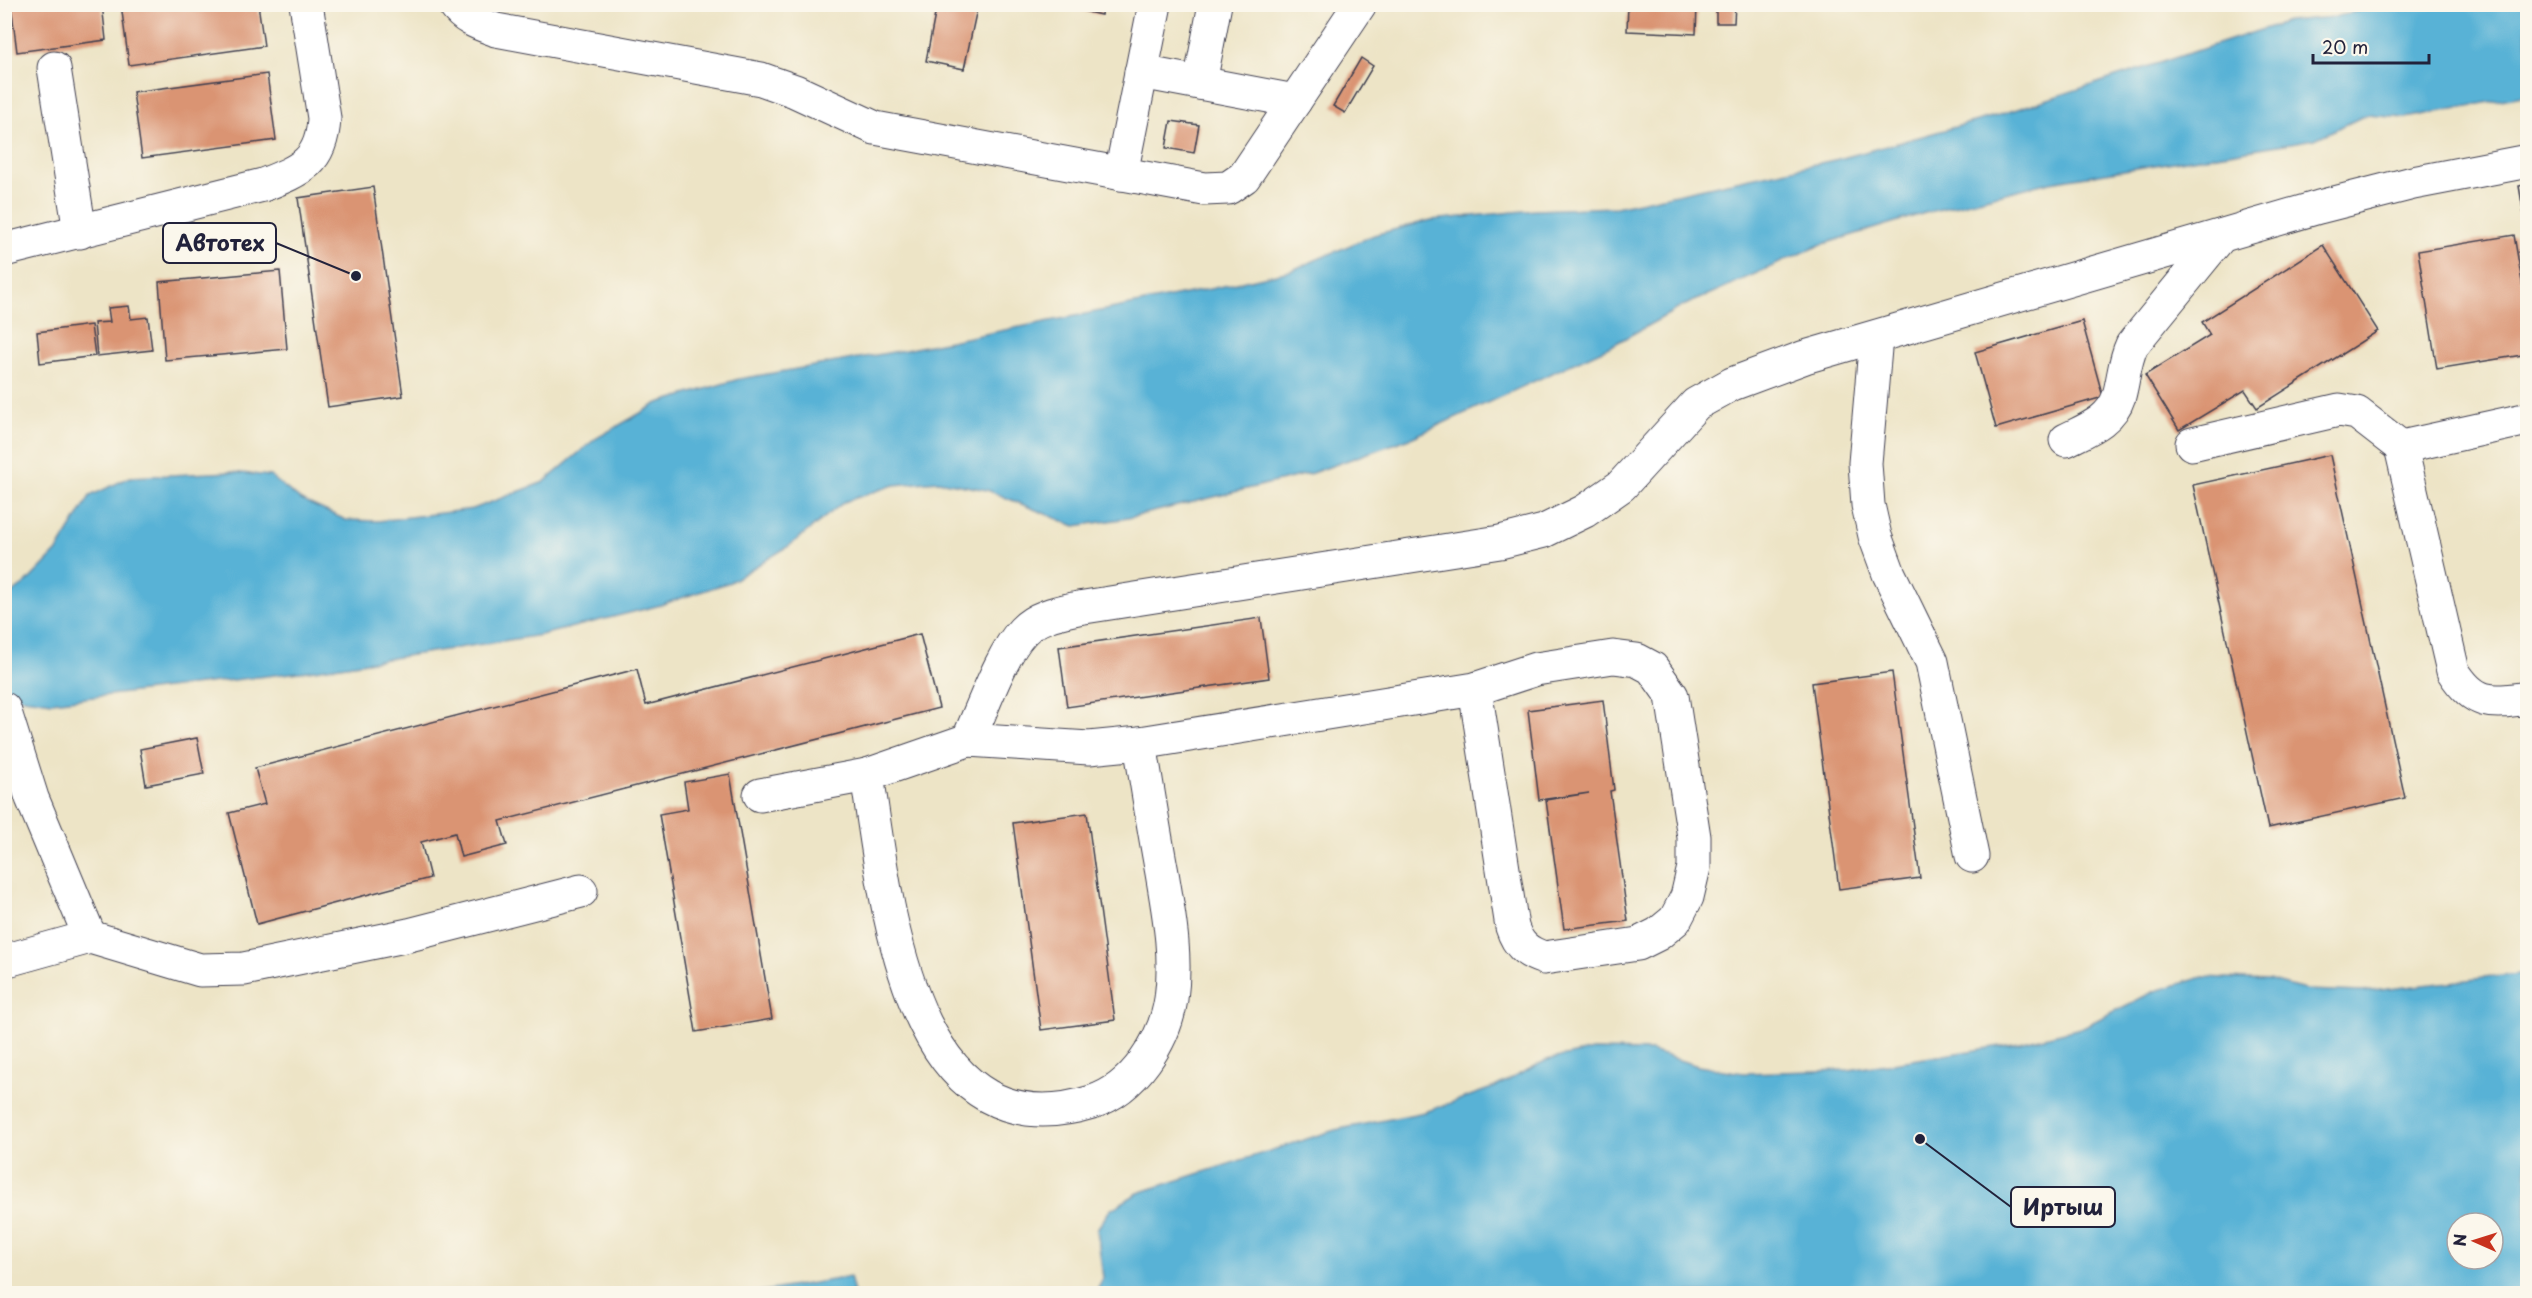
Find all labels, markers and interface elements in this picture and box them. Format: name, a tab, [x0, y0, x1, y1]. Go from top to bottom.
scale bar	[2313, 27, 2428, 65]
text: 20 m	[2322, 33, 2368, 60]
callout: Автотех	[163, 223, 276, 263]
text: Автотех	[175, 225, 265, 258]
callout: Иртыш	[2011, 1187, 2115, 1227]
text: Иртыш	[2023, 1189, 2103, 1222]
north arrow	[2445, 1211, 2505, 1271]
text: N	[2447, 1233, 2471, 1247]

